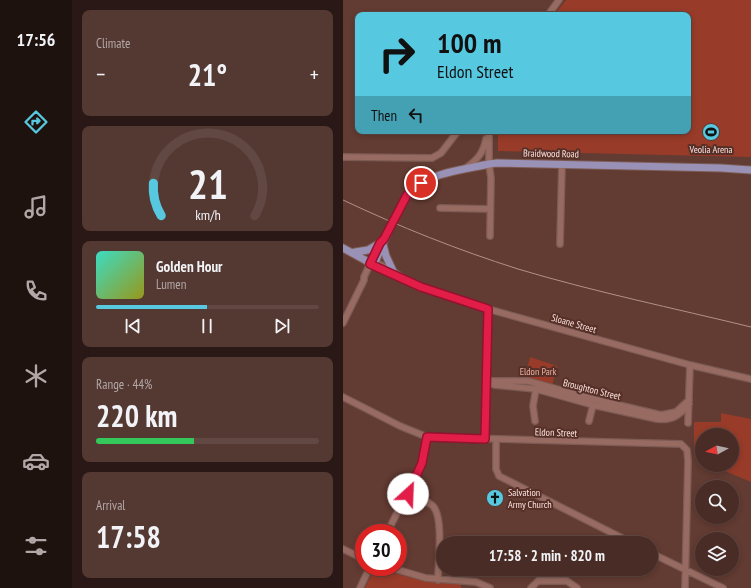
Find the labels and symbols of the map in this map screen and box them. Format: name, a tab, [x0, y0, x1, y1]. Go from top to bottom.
sports icon: Veolia Arena	[701, 122, 721, 142]
place label: Veolia Arena	[689, 143, 732, 156]
street label: Braidwood Road	[523, 147, 579, 160]
pin	[404, 166, 438, 200]
street label: Sloane Street	[550, 311, 598, 336]
park label: Eldon Park	[520, 365, 556, 378]
street label: Broughton Street	[562, 376, 622, 403]
street label: Eldon Street	[535, 425, 578, 440]
north arrow	[695, 428, 739, 472]
position arrow	[387, 473, 429, 515]
place label: Salvation Army Church	[508, 486, 552, 511]
church icon: Salvation Army Church	[485, 488, 505, 508]
speed limit sign: 30	[355, 524, 407, 576]

